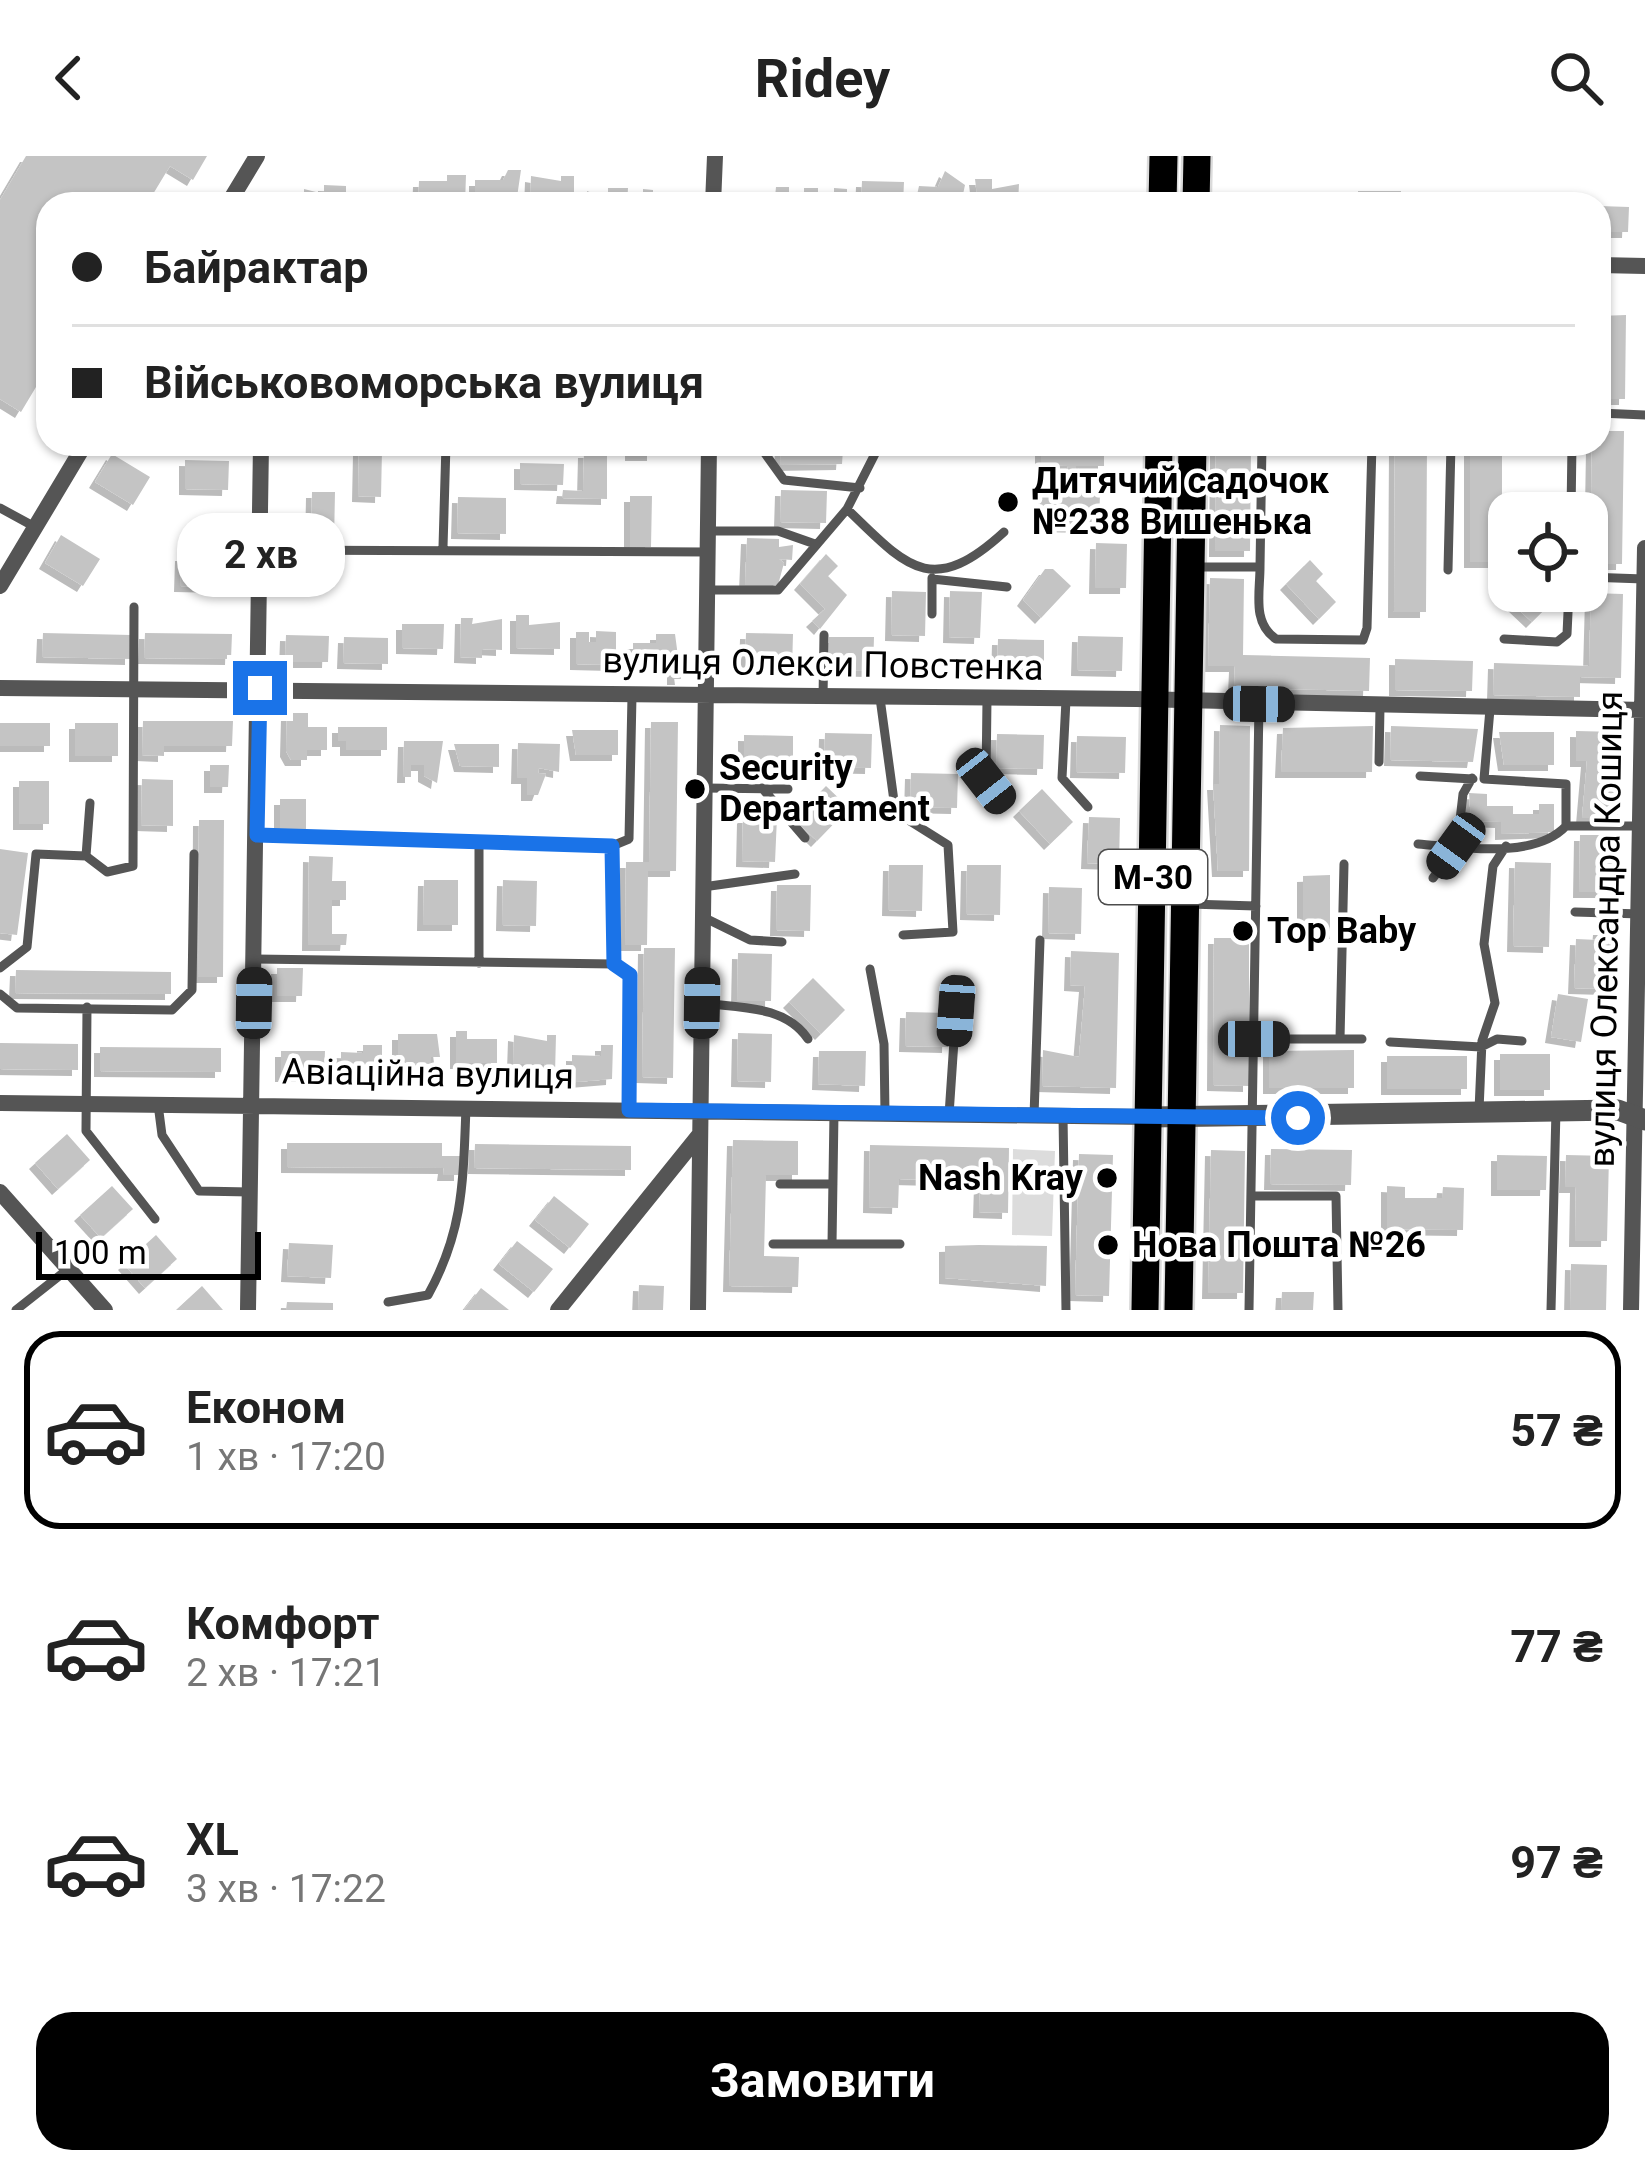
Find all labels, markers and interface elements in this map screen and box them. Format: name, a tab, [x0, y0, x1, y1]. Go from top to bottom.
icon: back	[36, 45, 102, 111]
icon: search	[1543, 45, 1609, 111]
text: Ridey	[755, 47, 890, 110]
text: Байрактар	[144, 241, 368, 294]
text: Військовоморська вулиця	[144, 356, 704, 409]
place label: Дитячий садочок №238 Вишенька	[1032, 460, 1330, 543]
marker: Дитячий садочок №238 Вишенька	[995, 489, 1021, 515]
map controls	[1488, 492, 1608, 612]
button: locate	[1488, 492, 1608, 612]
callout: 2 хв	[176, 514, 344, 598]
text: 2 хв	[224, 532, 298, 578]
street label: вулиця Олекси Повстенка	[602, 639, 1044, 689]
route end	[233, 661, 287, 715]
car	[1223, 685, 1295, 723]
street label: вулиця Олександра Кошиця	[1581, 690, 1631, 1168]
car	[950, 742, 1022, 820]
place label: Security Departament	[719, 747, 930, 830]
marker: Security Departament	[682, 776, 708, 802]
car	[1420, 806, 1492, 886]
road number: М-30	[1099, 850, 1207, 904]
place label: Top Baby	[1267, 910, 1417, 952]
marker: Top Baby	[1230, 918, 1256, 944]
car	[235, 967, 273, 1039]
car	[683, 967, 721, 1039]
car	[936, 974, 976, 1048]
car	[1218, 1021, 1290, 1057]
street label: Авіаційна вулиця	[282, 1050, 574, 1098]
route start	[1271, 1091, 1325, 1145]
place label: Nash Kray	[918, 1157, 1084, 1199]
marker: Nash Kray	[1094, 1165, 1120, 1191]
place label: Нова Пошта №26	[1132, 1224, 1426, 1266]
scale bar	[36, 1226, 261, 1279]
marker: Нова Пошта №26	[1095, 1232, 1121, 1258]
text: 100 m	[54, 1233, 147, 1272]
icon: car	[42, 1376, 150, 1484]
text: Економ	[186, 1381, 346, 1434]
text: 57 ₴	[1510, 1404, 1603, 1457]
text: 1 хв · 17:20	[186, 1434, 386, 1480]
icon: car	[42, 1592, 150, 1700]
text: Комфорт	[186, 1597, 379, 1650]
text: 77 ₴	[1510, 1620, 1603, 1673]
text: 2 хв · 17:21	[186, 1650, 386, 1696]
icon: car	[42, 1808, 150, 1916]
text: XL	[186, 1813, 239, 1866]
text: 97 ₴	[1510, 1836, 1603, 1889]
text: 3 хв · 17:22	[186, 1866, 386, 1912]
button: Замовити	[36, 2012, 1609, 2150]

